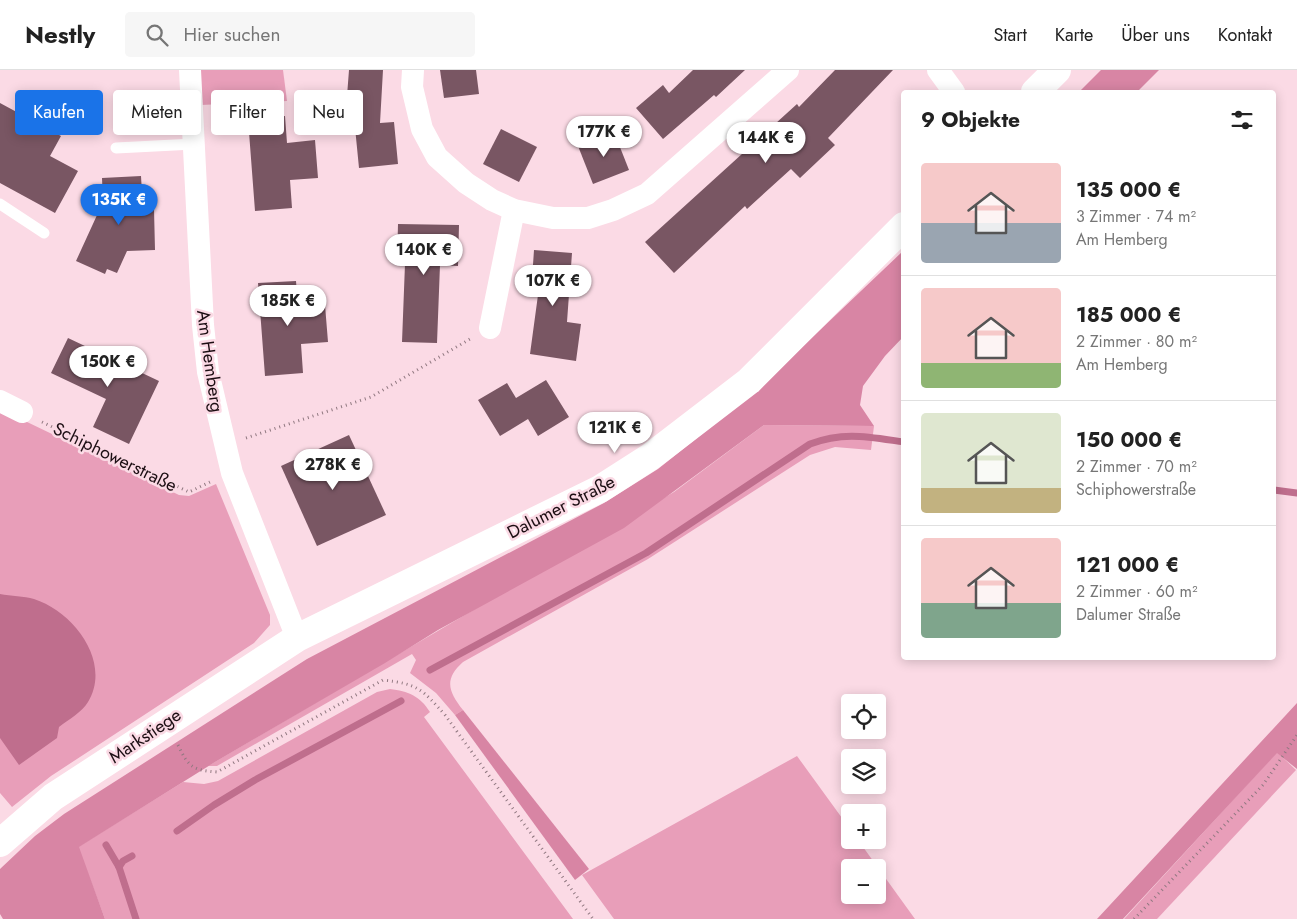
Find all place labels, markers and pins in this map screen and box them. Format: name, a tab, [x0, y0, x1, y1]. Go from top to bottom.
pin: 177K €	[563, 116, 645, 158]
pin: 144K €	[725, 122, 807, 164]
pin: 135K €	[78, 184, 160, 226]
pin: 140K €	[383, 234, 465, 276]
pin: 107K €	[512, 264, 594, 307]
pin: 185K €	[247, 284, 329, 327]
pin: 150K €	[67, 346, 149, 388]
pin: 121K €	[574, 412, 656, 454]
pin: 278K €	[292, 448, 374, 491]

